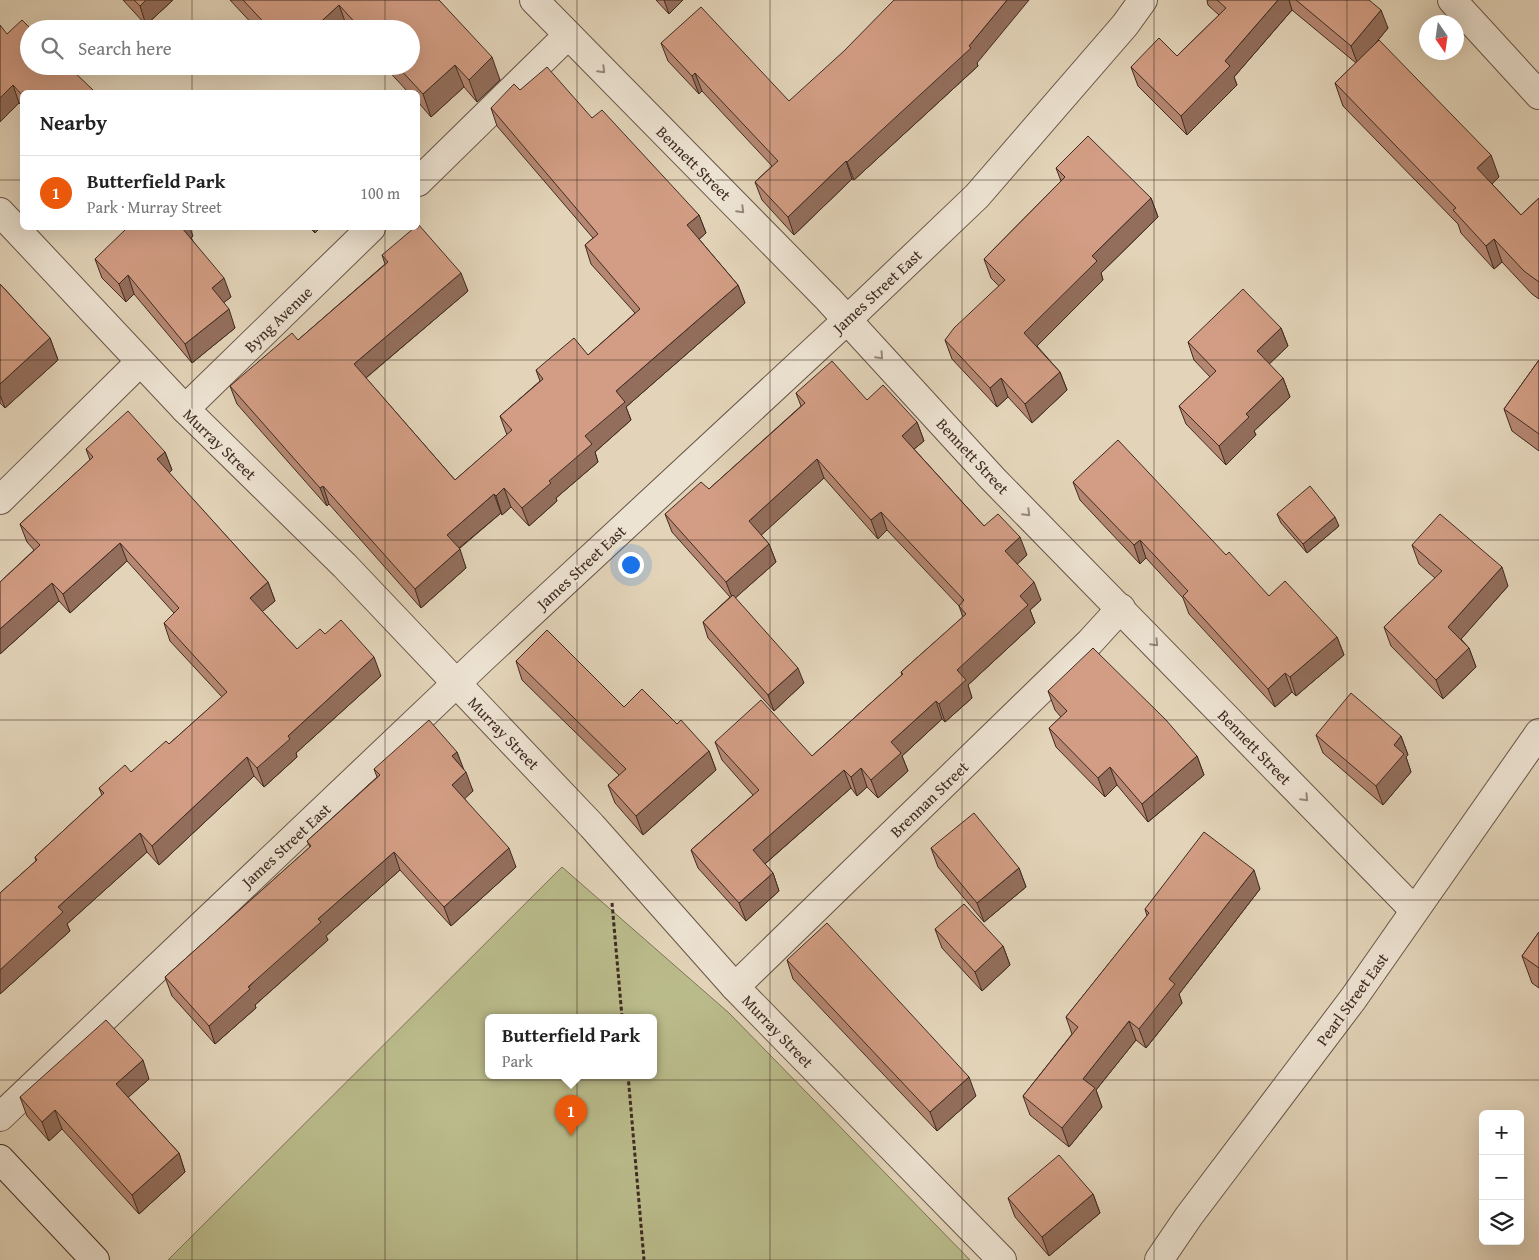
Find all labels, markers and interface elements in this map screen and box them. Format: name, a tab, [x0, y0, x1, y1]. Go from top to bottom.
north arrow	[1419, 15, 1464, 60]
search box	[20, 20, 420, 75]
icon: search	[38, 34, 66, 62]
text: Search here	[78, 34, 172, 62]
one-way arrow	[596, 64, 605, 73]
text: Nearby	[40, 107, 107, 138]
street label: Bennett Street	[651, 120, 737, 206]
text: Butterfield Park	[87, 167, 225, 195]
text: 1	[52, 181, 60, 205]
text: 100 m	[360, 181, 400, 205]
text: Park · Murray Street	[87, 195, 222, 219]
one-way arrow	[735, 205, 744, 214]
street label: James Street East	[825, 243, 927, 340]
street label: Byng Avenue	[238, 280, 318, 358]
one-way arrow	[874, 350, 883, 359]
street label: Murray Street	[178, 403, 263, 486]
street label: Bennett Street	[931, 412, 1015, 500]
one-way arrow	[1021, 507, 1030, 516]
street label: James Street East	[529, 519, 631, 616]
your location	[618, 552, 644, 578]
one-way arrow	[1149, 638, 1158, 647]
street label: Murray Street	[463, 691, 546, 776]
street label: Bennett Street	[1213, 704, 1298, 791]
street label: Brennan Street	[884, 755, 974, 843]
one-way arrow	[1299, 792, 1308, 801]
street label: James Street East	[234, 797, 336, 894]
street label: Pearl Street East	[1310, 947, 1394, 1051]
street label: Murray Street	[737, 989, 820, 1074]
popup	[485, 1014, 657, 1079]
text: Butterfield Park	[502, 1021, 640, 1049]
text: Park	[502, 1049, 533, 1073]
pin: 1	[555, 1095, 587, 1136]
map controls	[1479, 1110, 1524, 1245]
button: +	[1479, 1110, 1524, 1155]
button: −	[1479, 1155, 1524, 1200]
button: layers	[1479, 1200, 1524, 1245]

